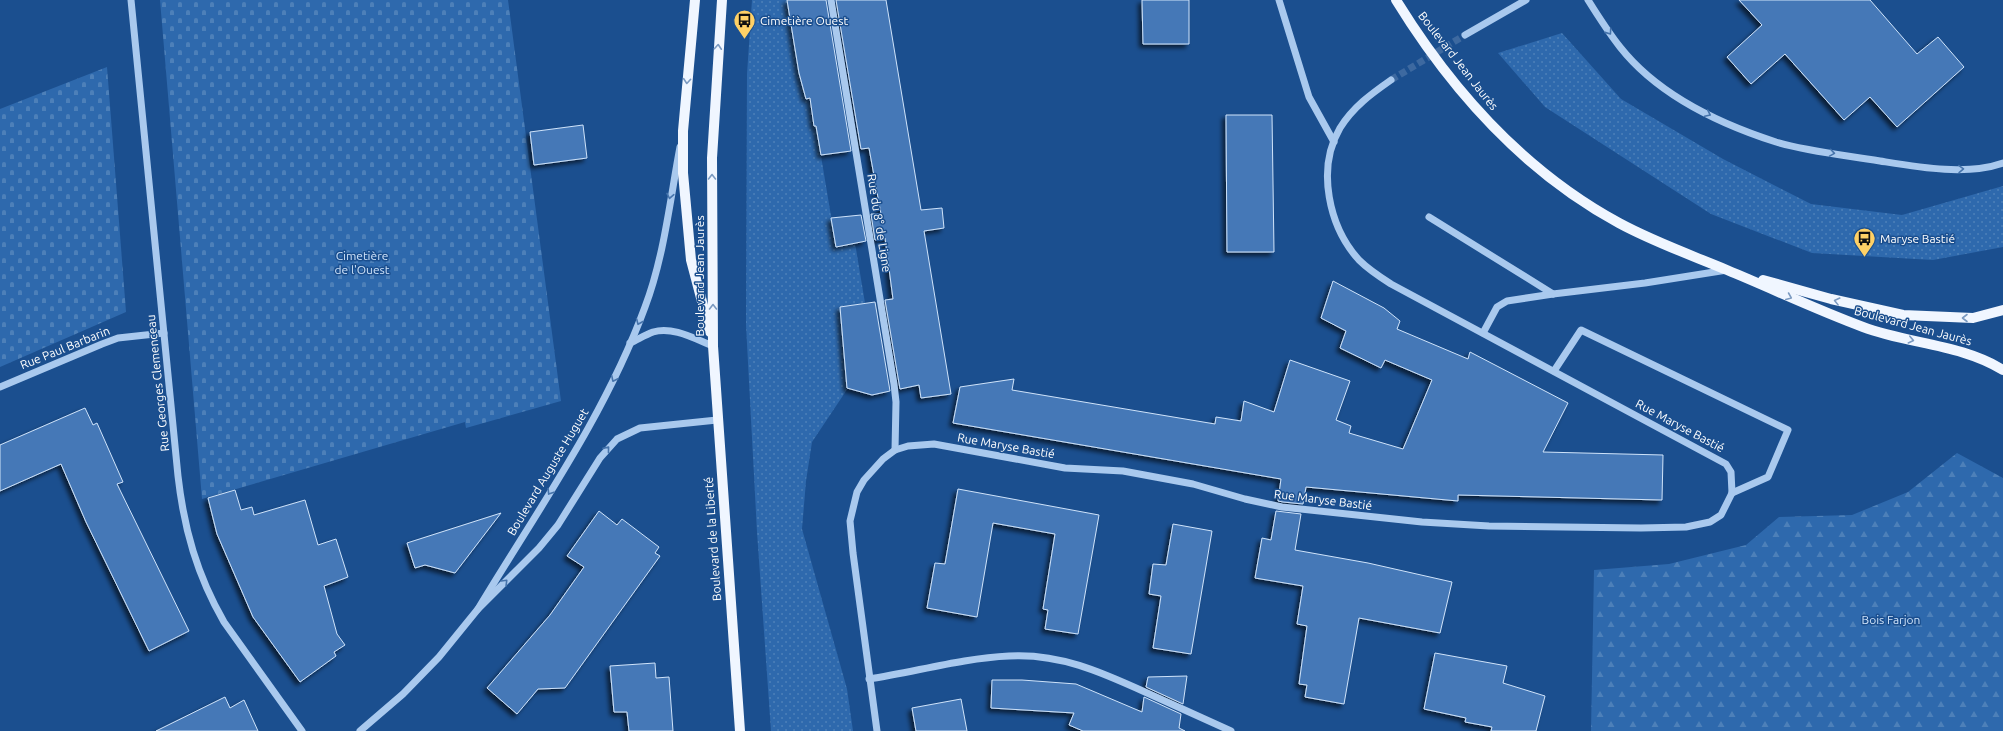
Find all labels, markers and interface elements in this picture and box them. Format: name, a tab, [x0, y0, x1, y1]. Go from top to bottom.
bus stop icon: Cimetière Ouest	[732, 8, 758, 41]
street label: Boulevard Jean Jaurès	[1416, 9, 1501, 112]
place label: Cimetière Ouest	[760, 14, 848, 27]
one-way arrow	[1605, 28, 1612, 35]
one-way arrow	[714, 44, 723, 50]
one-way arrow	[683, 78, 692, 84]
one-way arrow	[1704, 109, 1712, 117]
one-way arrow	[1829, 148, 1835, 157]
one-way arrow	[1958, 165, 1964, 173]
street label: Rue du 8° de Ligne	[865, 173, 894, 273]
one-way arrow	[708, 174, 716, 180]
one-way arrow	[667, 193, 675, 200]
street label: Boulevard Jean Jaurès	[693, 215, 706, 337]
bus stop icon: Maryse Bastié	[1851, 226, 1877, 259]
place label: Maryse Bastié	[1880, 232, 1955, 245]
park label: Cimetière de l'Ouest	[335, 249, 390, 276]
one-way arrow	[1785, 292, 1792, 300]
one-way arrow	[1833, 297, 1840, 305]
one-way arrow	[709, 304, 717, 310]
street label: Boulevard Jean Jaurès	[1853, 304, 1973, 347]
street label: Rue Georges Clemenceau	[144, 314, 171, 452]
one-way arrow	[1962, 314, 1968, 322]
one-way arrow	[636, 318, 644, 326]
street label: Rue Paul Barbarin	[18, 324, 112, 371]
one-way arrow	[1907, 336, 1914, 344]
one-way arrow	[611, 375, 619, 382]
street label: Rue Maryse Bastié	[1634, 397, 1727, 454]
street label: Boulevard Auguste Huguet	[505, 406, 591, 537]
street label: Rue Maryse Bastié	[956, 431, 1056, 460]
one-way arrow	[602, 447, 609, 454]
street label: Boulevard de la Liberté	[702, 476, 723, 602]
street label: Rue Maryse Bastié	[1273, 487, 1373, 512]
one-way arrow	[547, 488, 555, 495]
one-way arrow	[500, 579, 508, 587]
park label: Bois Farjon	[1862, 613, 1920, 626]

